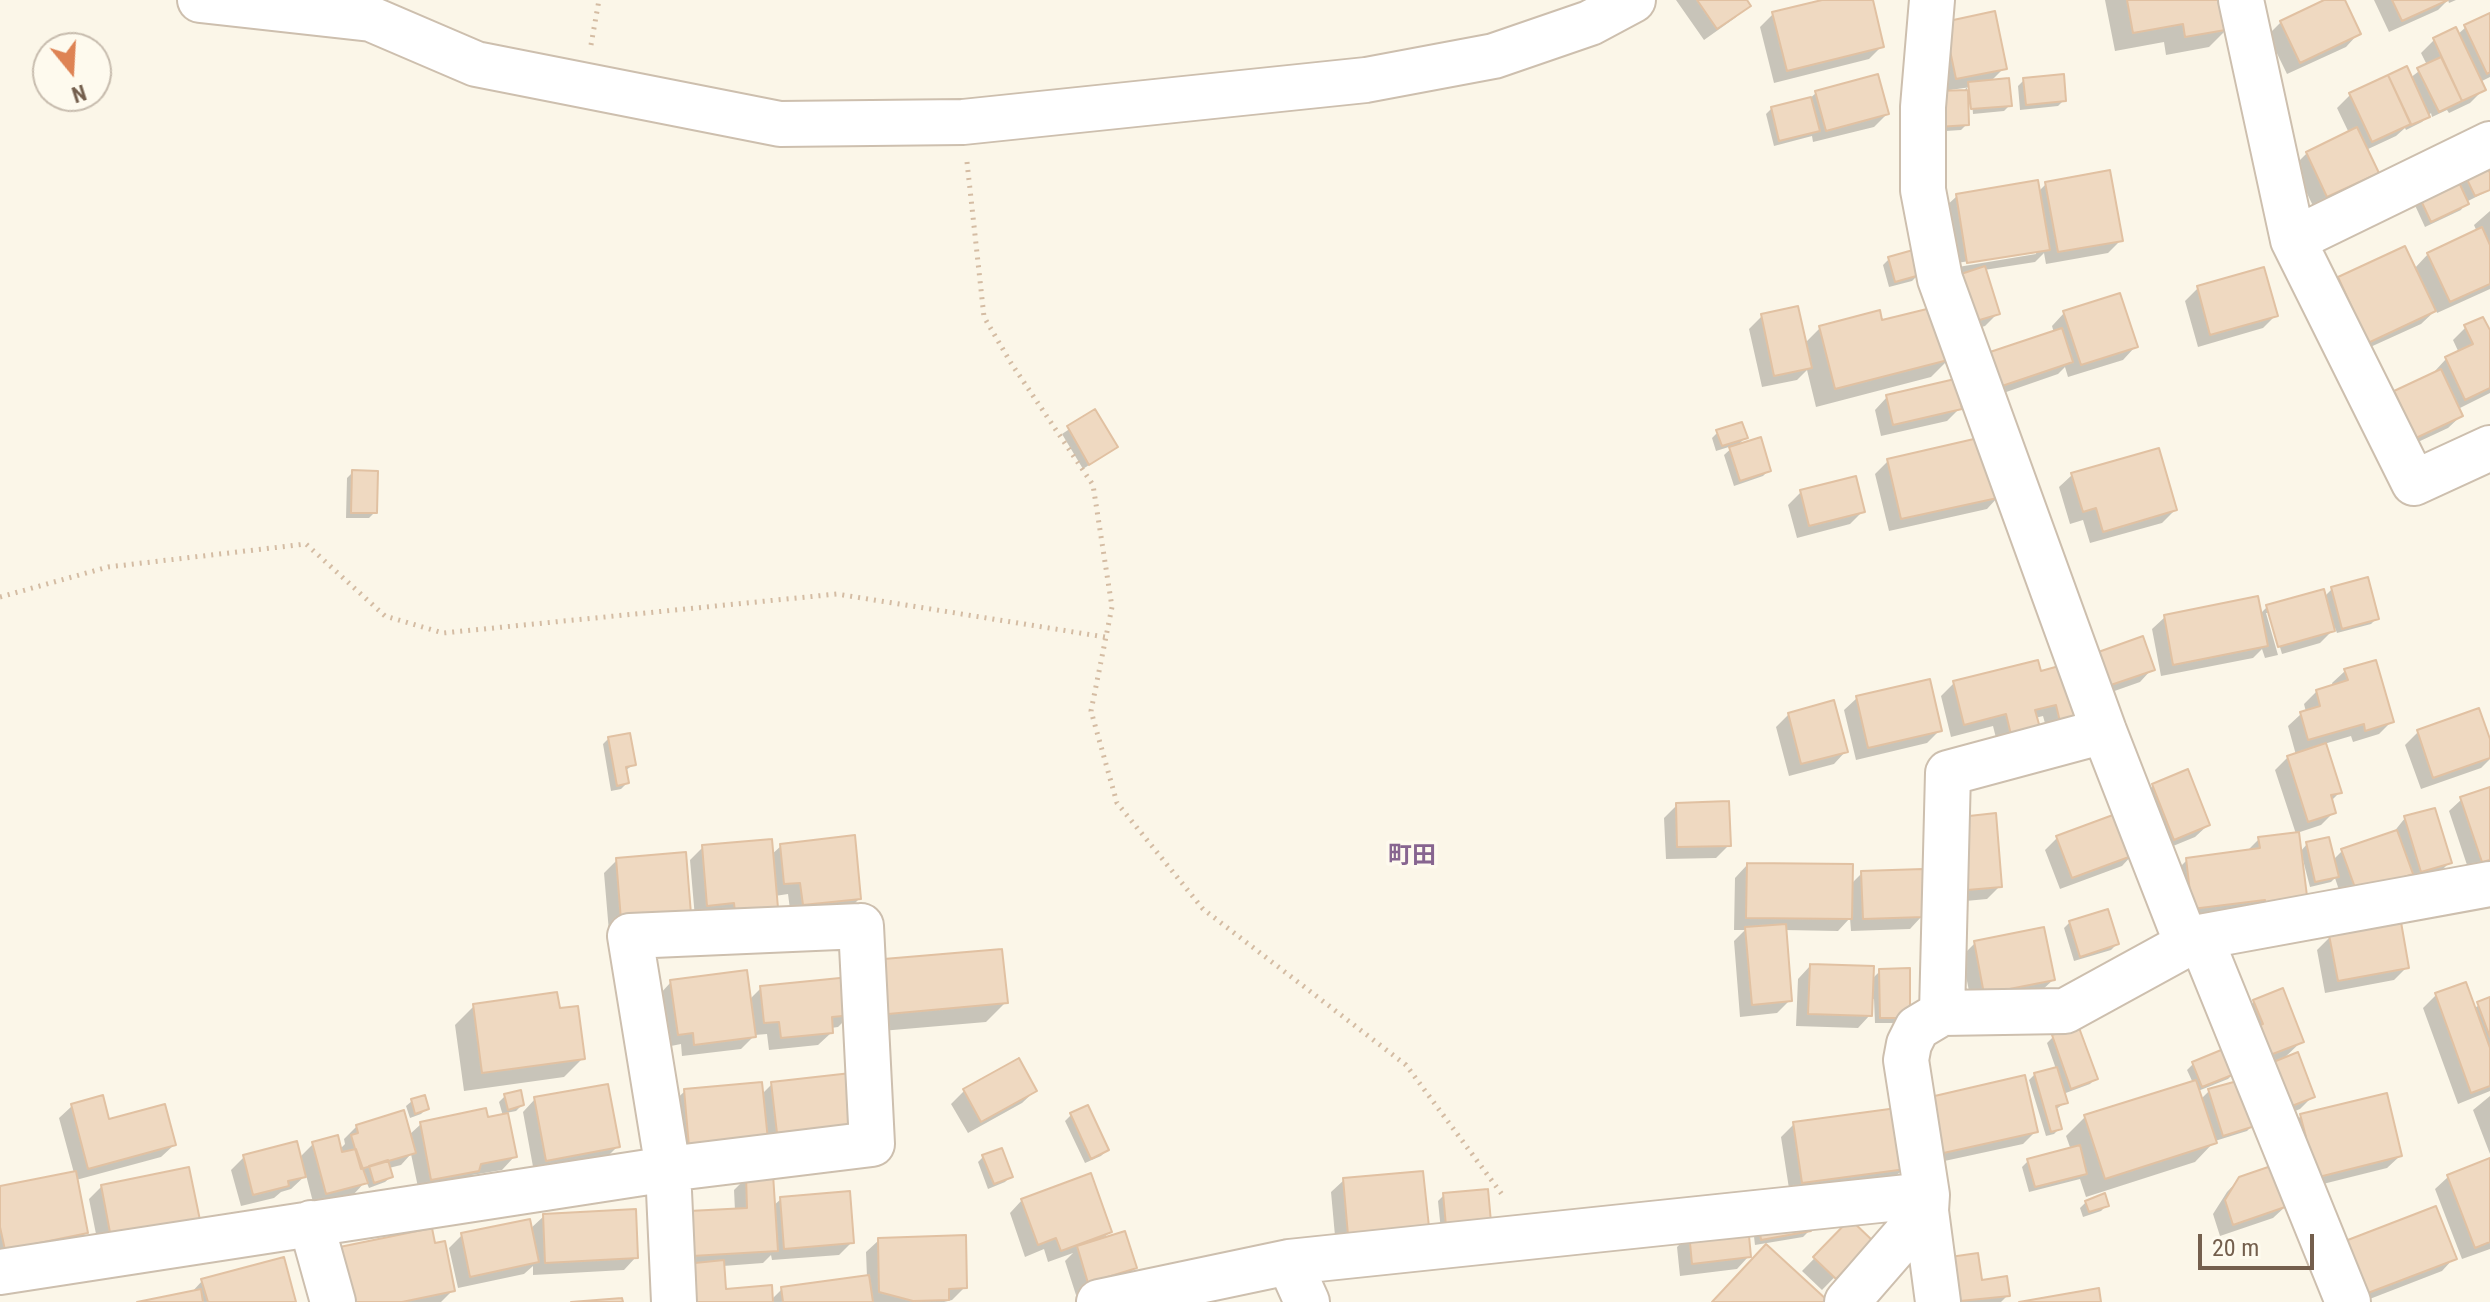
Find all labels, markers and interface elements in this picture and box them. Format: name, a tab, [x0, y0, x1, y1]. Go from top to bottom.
north arrow	[32, 32, 112, 112]
text: N	[69, 79, 89, 107]
district label: 町田	[1388, 843, 1436, 871]
scale bar	[2202, 1218, 2318, 1268]
text: 20 m	[2212, 1234, 2259, 1262]

